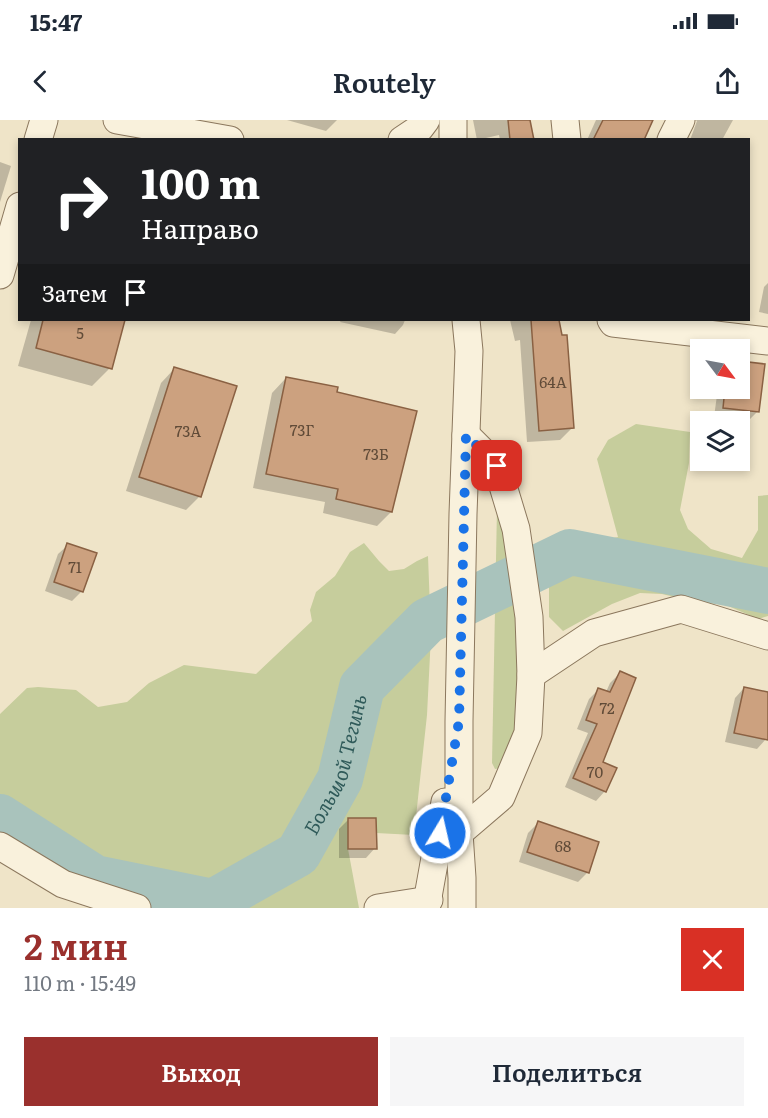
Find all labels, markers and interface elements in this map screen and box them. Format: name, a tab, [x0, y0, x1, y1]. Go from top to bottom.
text: 15:47	[30, 5, 82, 38]
text: Routely	[332, 61, 436, 101]
icon: back	[24, 65, 57, 98]
icon: share	[711, 65, 744, 98]
text: 100 m	[141, 150, 260, 212]
icon: right	[42, 162, 120, 240]
text: Направо	[141, 207, 259, 247]
text: Затем	[42, 276, 107, 309]
icon: arrive	[119, 276, 152, 309]
house number: 5	[76, 321, 84, 344]
north arrow	[690, 339, 750, 399]
map controls	[690, 339, 750, 471]
house number: 64А	[539, 370, 567, 393]
button: layers	[690, 411, 750, 471]
house number: 73Г	[290, 418, 314, 441]
house number: 73А	[175, 419, 201, 442]
pin	[471, 440, 522, 491]
house number: 73Б	[363, 442, 389, 465]
icon: arrive	[480, 449, 513, 482]
house number: 71	[68, 555, 82, 578]
water label: Большой Тегинь	[295, 691, 373, 840]
house number: 72	[599, 696, 615, 719]
house number: 70	[587, 760, 603, 783]
position arrow	[408, 801, 472, 865]
house number: 68	[555, 834, 571, 857]
text: 2 мин	[24, 918, 128, 971]
button: close	[681, 928, 744, 991]
text: 110 m · 15:49	[24, 967, 136, 997]
button: Выход	[24, 1037, 378, 1106]
button: Поделиться	[390, 1037, 744, 1106]

